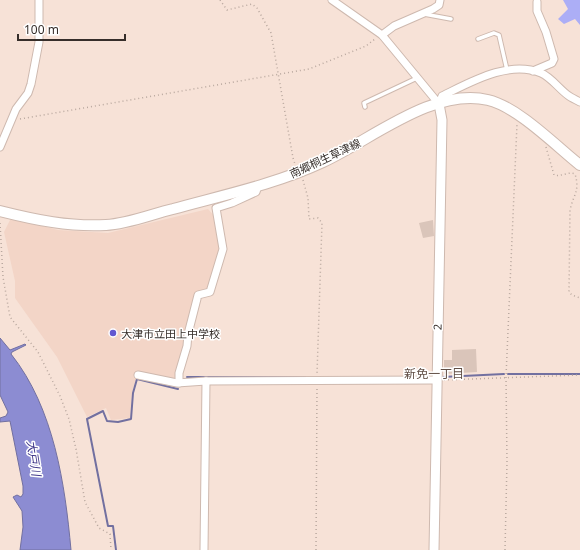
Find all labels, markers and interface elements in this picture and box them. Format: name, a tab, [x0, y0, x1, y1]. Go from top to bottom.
scale bar	[18, 16, 125, 42]
text: 100 m	[24, 21, 59, 38]
street label: 南郷桐生草津線	[287, 135, 363, 181]
street label: 2	[429, 324, 445, 330]
place label: 大津市立田上中学校	[121, 326, 220, 341]
marker: 大津市立田上中学校	[108, 328, 118, 338]
district label: 新免一丁目	[404, 365, 464, 382]
water label: 大戸川	[23, 439, 46, 479]

